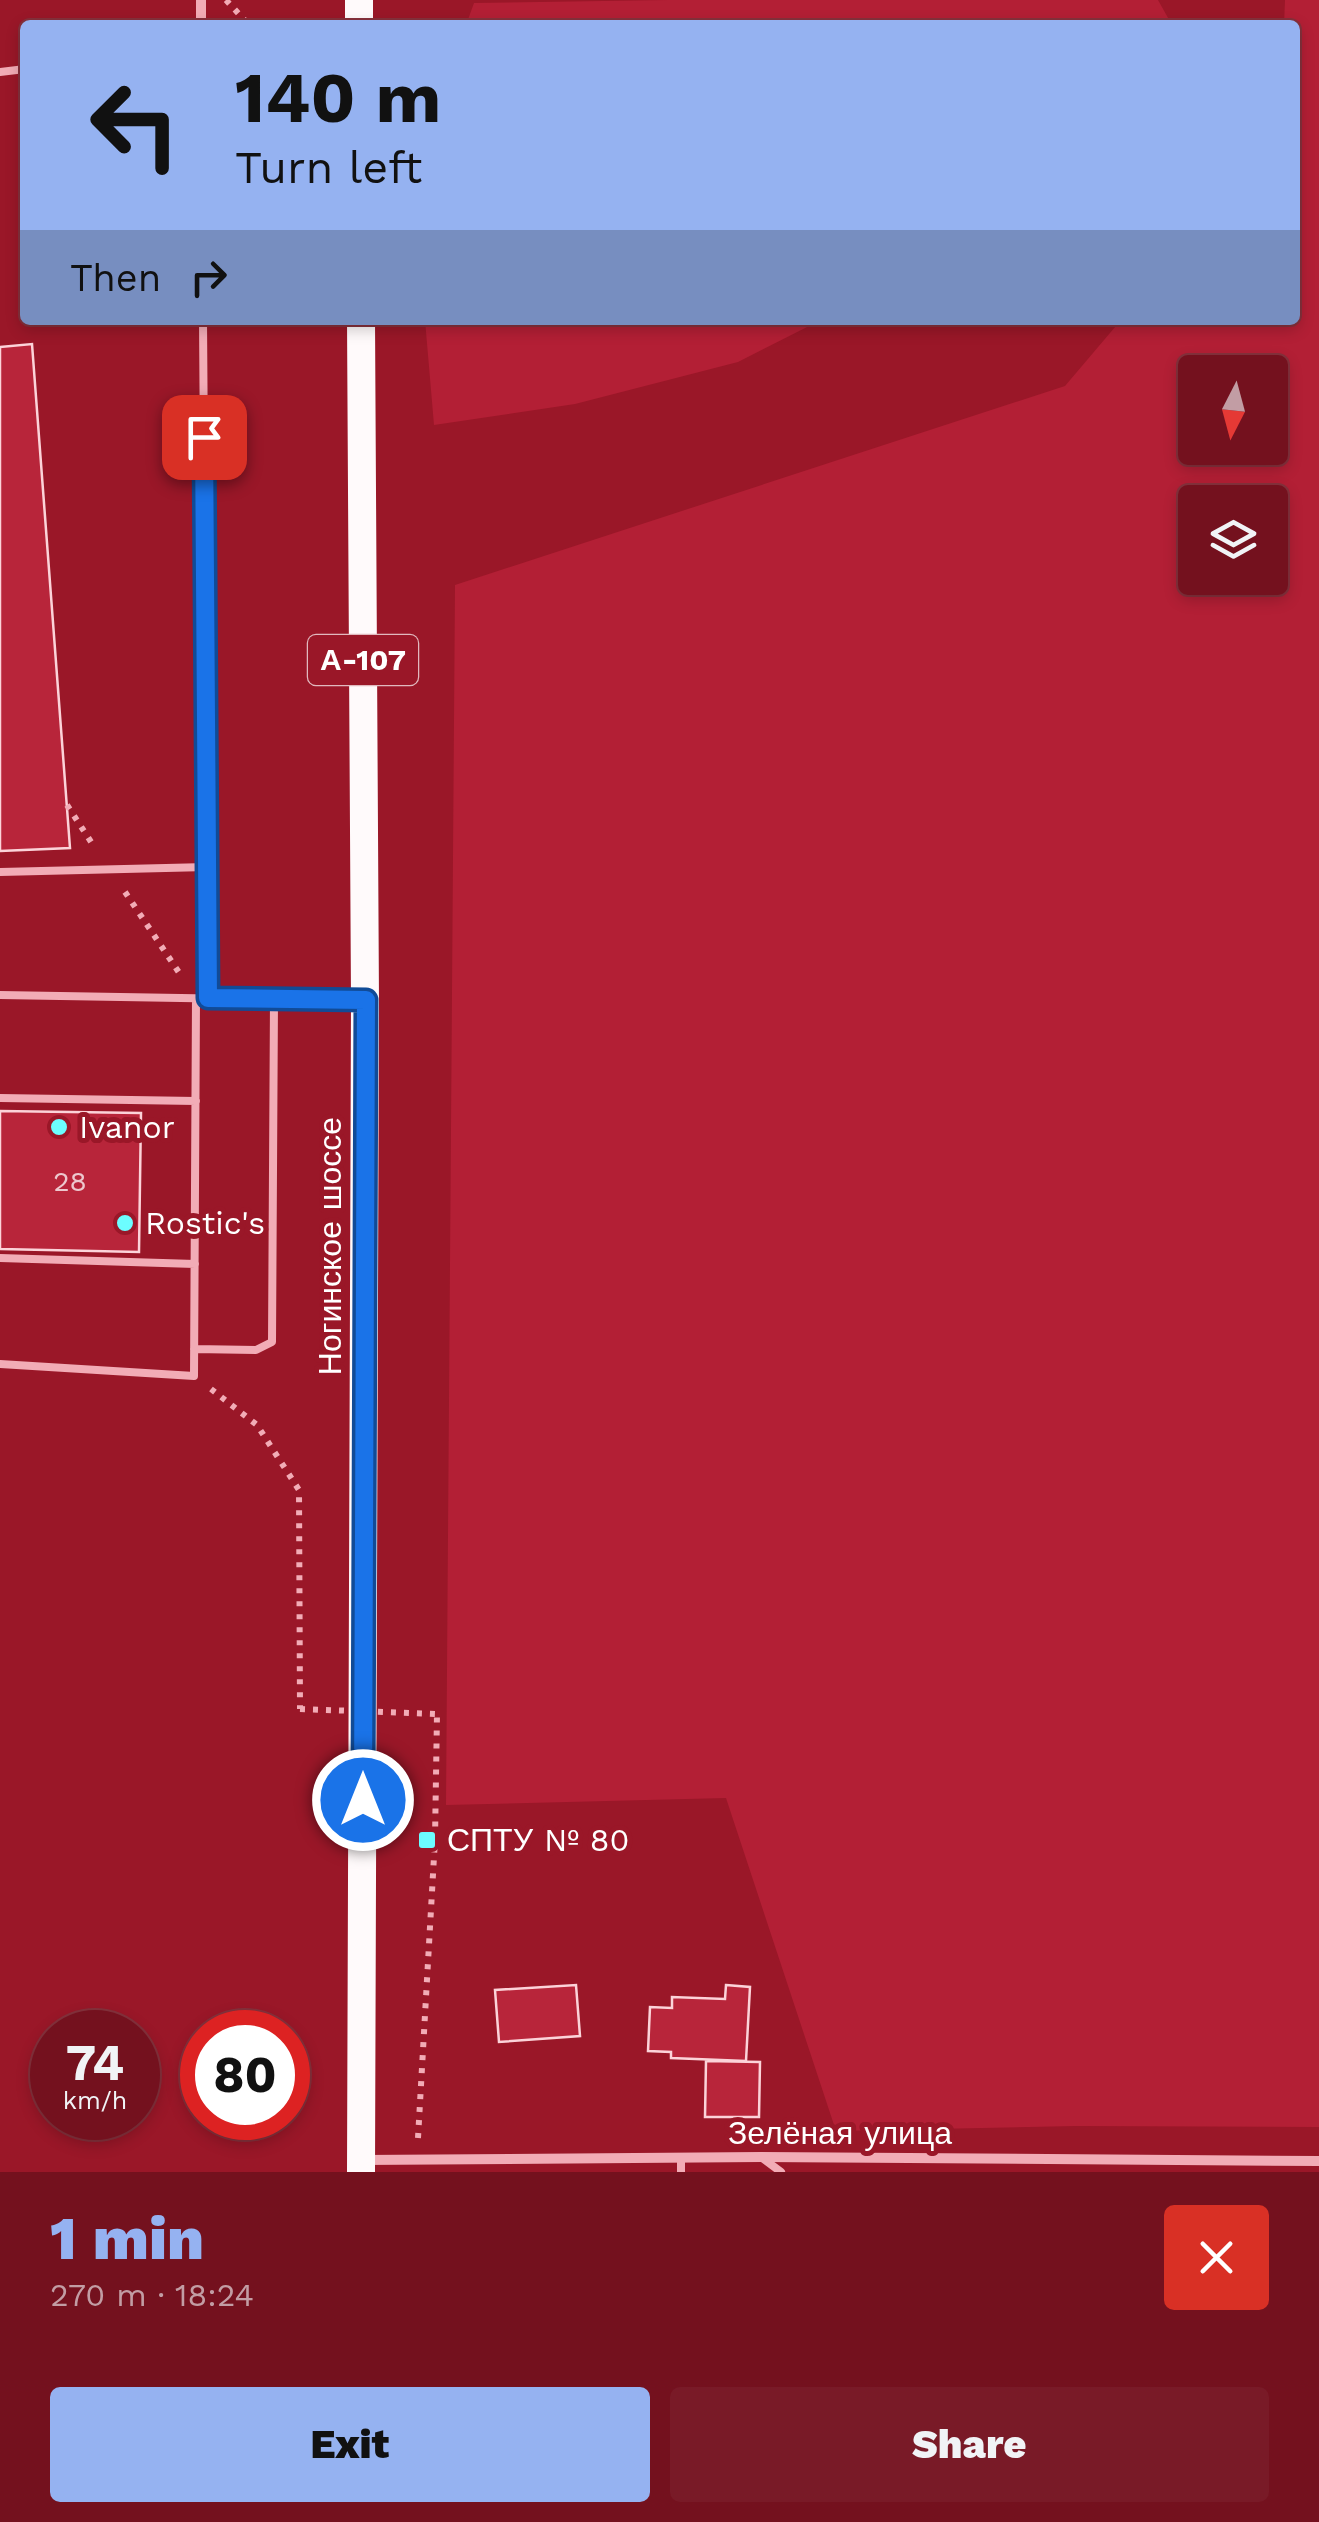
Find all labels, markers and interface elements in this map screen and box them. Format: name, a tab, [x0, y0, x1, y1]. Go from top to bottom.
text: 140 m	[235, 57, 441, 139]
icon: left	[70, 60, 200, 190]
text: Turn left	[235, 141, 422, 194]
icon: right	[181, 250, 236, 305]
text: Then	[70, 256, 161, 300]
north arrow	[1178, 355, 1288, 465]
map controls	[1178, 355, 1288, 595]
pin	[162, 395, 247, 480]
icon: arrive	[177, 410, 232, 465]
button: layers	[1178, 485, 1288, 595]
road number: А-107	[308, 635, 418, 685]
place label: Ivanor	[79, 1108, 175, 1146]
marker: Ivanor	[48, 1116, 70, 1138]
street label: Ногинское шоссе	[311, 1117, 349, 1375]
house number: 28	[53, 1165, 87, 1198]
place label: Rostic's	[145, 1204, 265, 1242]
marker: Rostic's	[114, 1212, 136, 1234]
position arrow	[311, 1748, 415, 1852]
place label: СПТУ № 80	[447, 1821, 629, 1859]
marker: СПТУ № 80	[416, 1829, 438, 1851]
speed limit sign: 80	[180, 2010, 310, 2140]
text: 74	[66, 2033, 124, 2092]
text: km/h	[63, 2086, 127, 2115]
street label: Зелёная улица	[728, 2114, 952, 2152]
text: 1 min	[50, 2203, 204, 2274]
button: close	[1164, 2205, 1269, 2310]
text: 270 m · 18:24	[50, 2276, 254, 2314]
button: Exit	[50, 2387, 650, 2502]
button: Share	[670, 2387, 1269, 2502]

